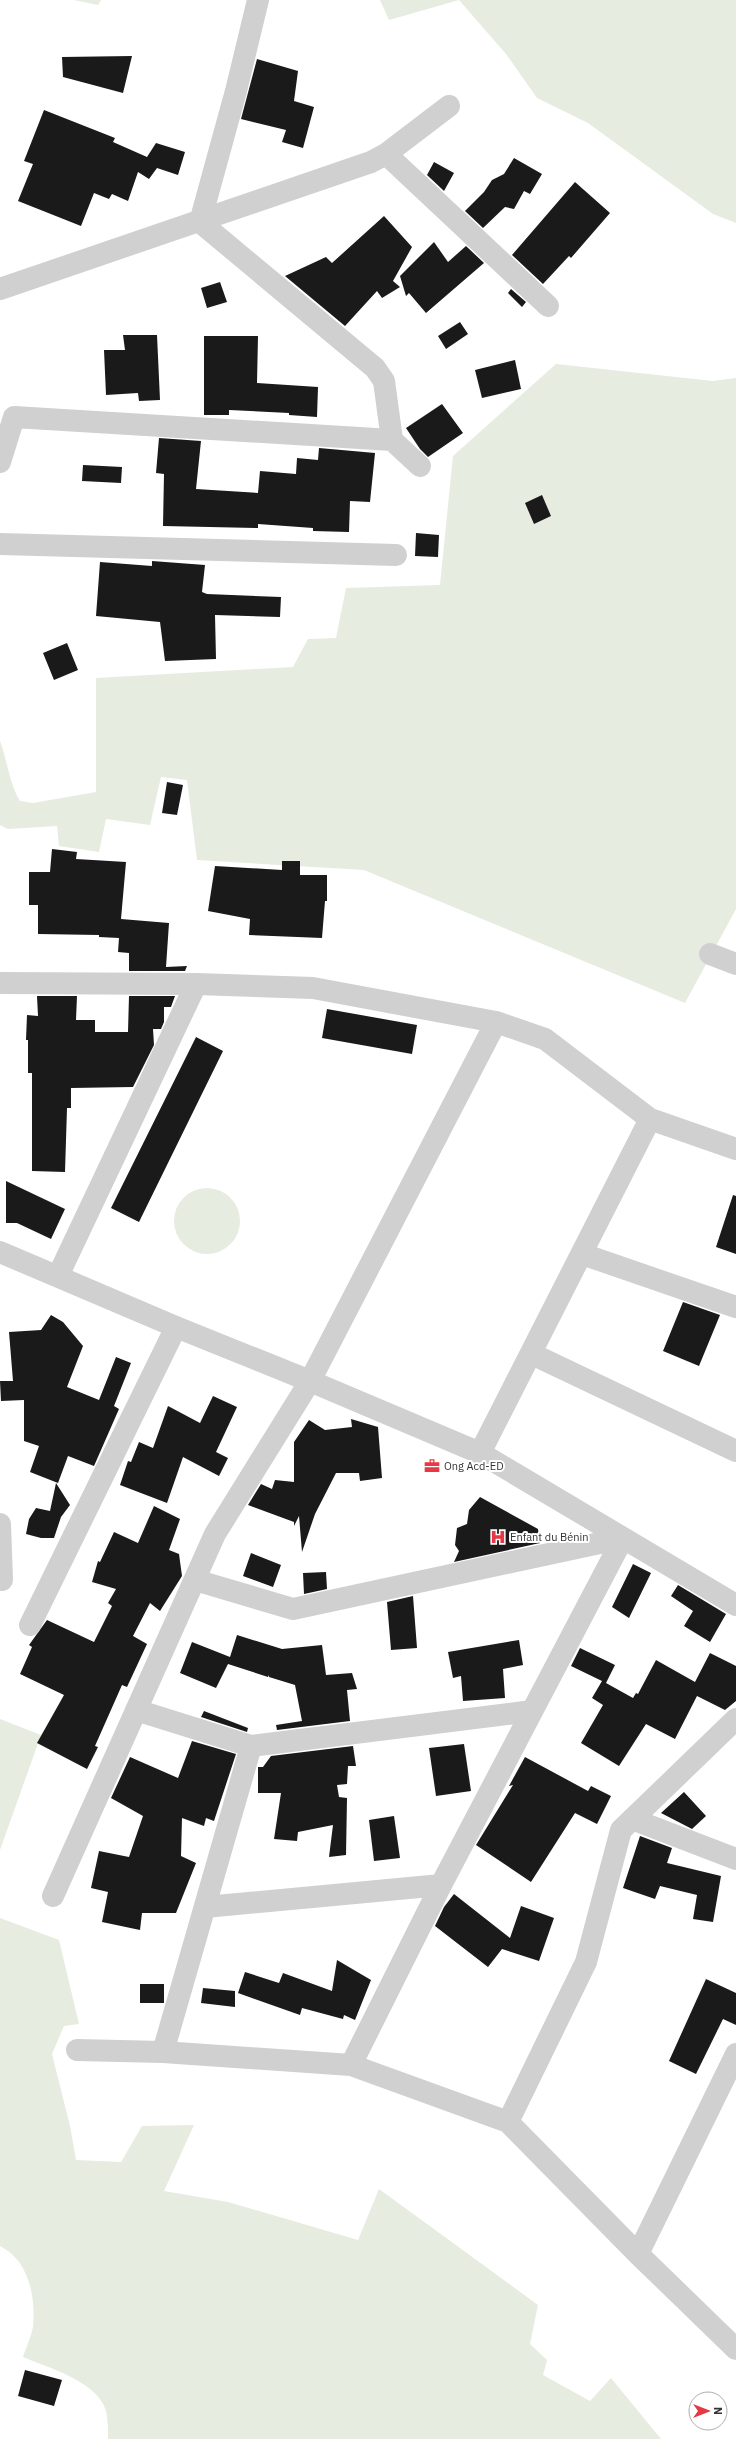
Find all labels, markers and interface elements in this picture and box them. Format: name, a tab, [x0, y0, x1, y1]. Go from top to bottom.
office icon: Ong Acd-ED	[423, 1457, 441, 1475]
place label: Ong Acd-ED	[444, 1459, 504, 1473]
hospital icon: Enfant du Bénin	[489, 1528, 507, 1546]
place label: Enfant du Bénin	[510, 1530, 589, 1544]
north arrow	[688, 2391, 728, 2431]
text: N	[711, 2407, 725, 2415]

